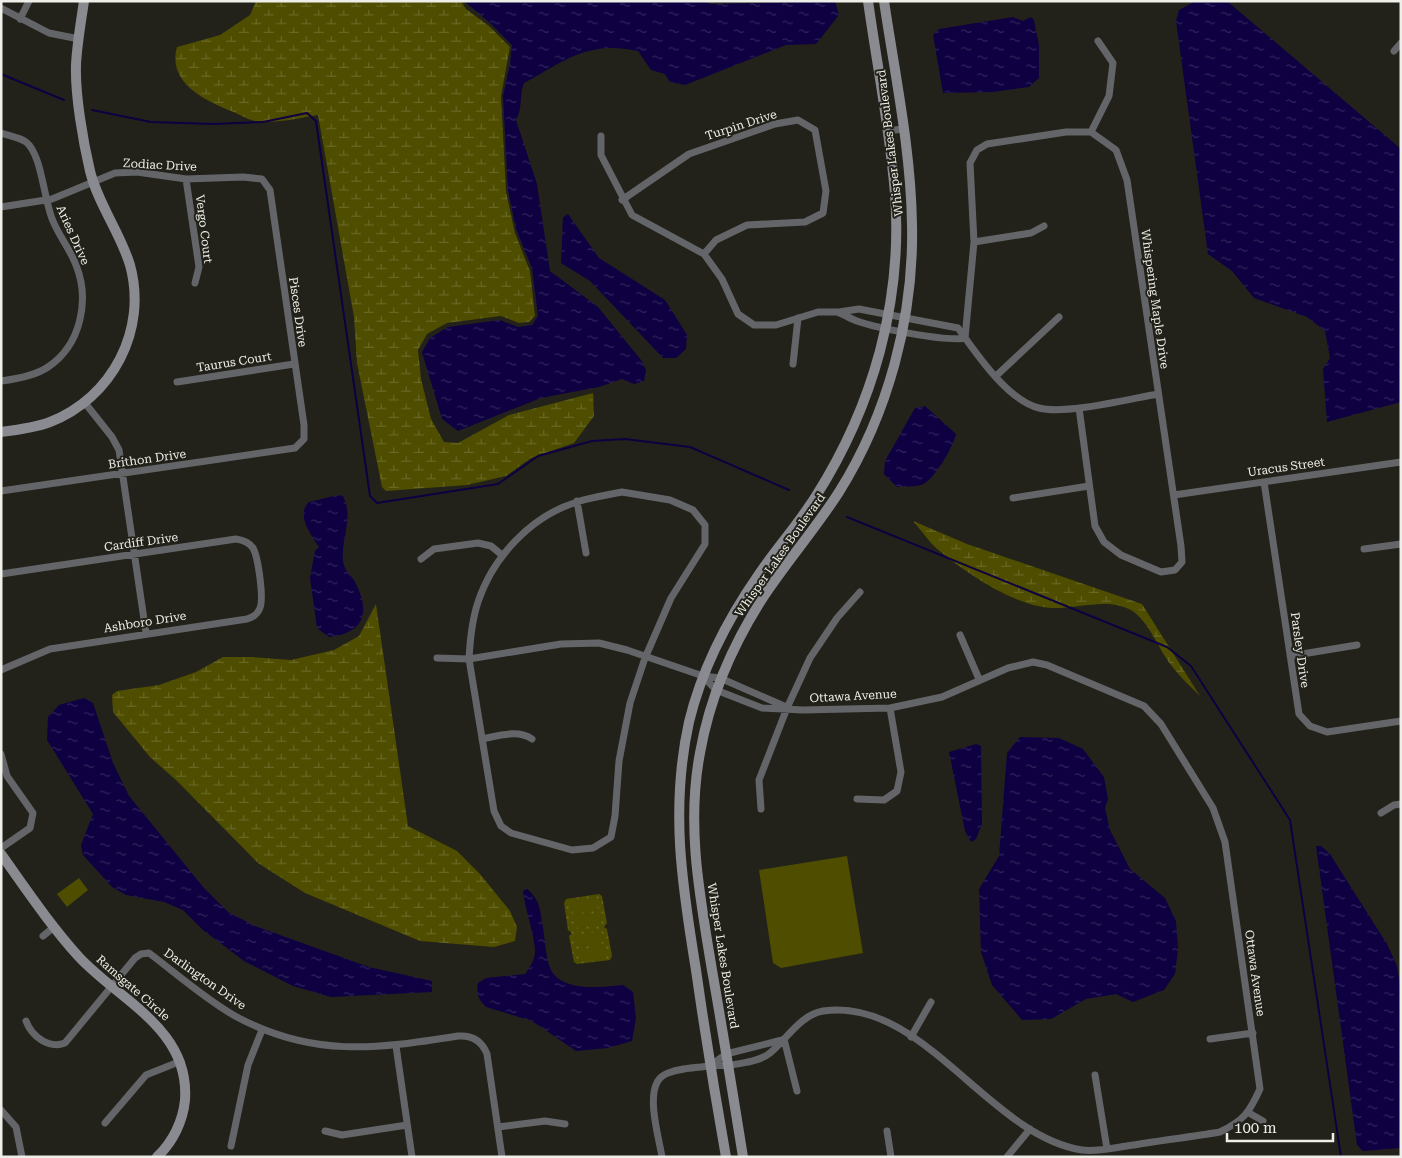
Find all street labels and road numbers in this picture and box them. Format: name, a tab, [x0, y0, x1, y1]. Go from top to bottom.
street label: Whisper Lakes Boulevard	[874, 69, 906, 217]
street label: Turpin Drive	[704, 107, 779, 143]
street label: Zodiac Drive	[123, 156, 198, 174]
street label: Vergo Court	[193, 194, 215, 265]
street label: Aries Drive	[54, 203, 93, 267]
street label: Whispering Maple Drive	[1138, 228, 1172, 370]
street label: Pisces Drive	[286, 276, 310, 348]
street label: Taurus Court	[196, 349, 273, 375]
street label: Brithon Drive	[107, 447, 187, 471]
street label: Uracus Street	[1246, 455, 1326, 479]
street label: Whisper Lakes Boulevard	[732, 490, 828, 619]
street label: Cardiff Drive	[103, 530, 179, 554]
street label: Ashboro Drive	[103, 608, 188, 635]
street label: Parsley Drive	[1288, 611, 1312, 689]
street label: Ottawa Avenue	[809, 687, 897, 705]
street label: Whisper Lakes Boulevard	[705, 882, 741, 1030]
street label: Ottawa Avenue	[1242, 929, 1268, 1018]
street label: Darlington Drive	[161, 945, 249, 1013]
street label: Ramsgate Circle	[93, 952, 173, 1024]

